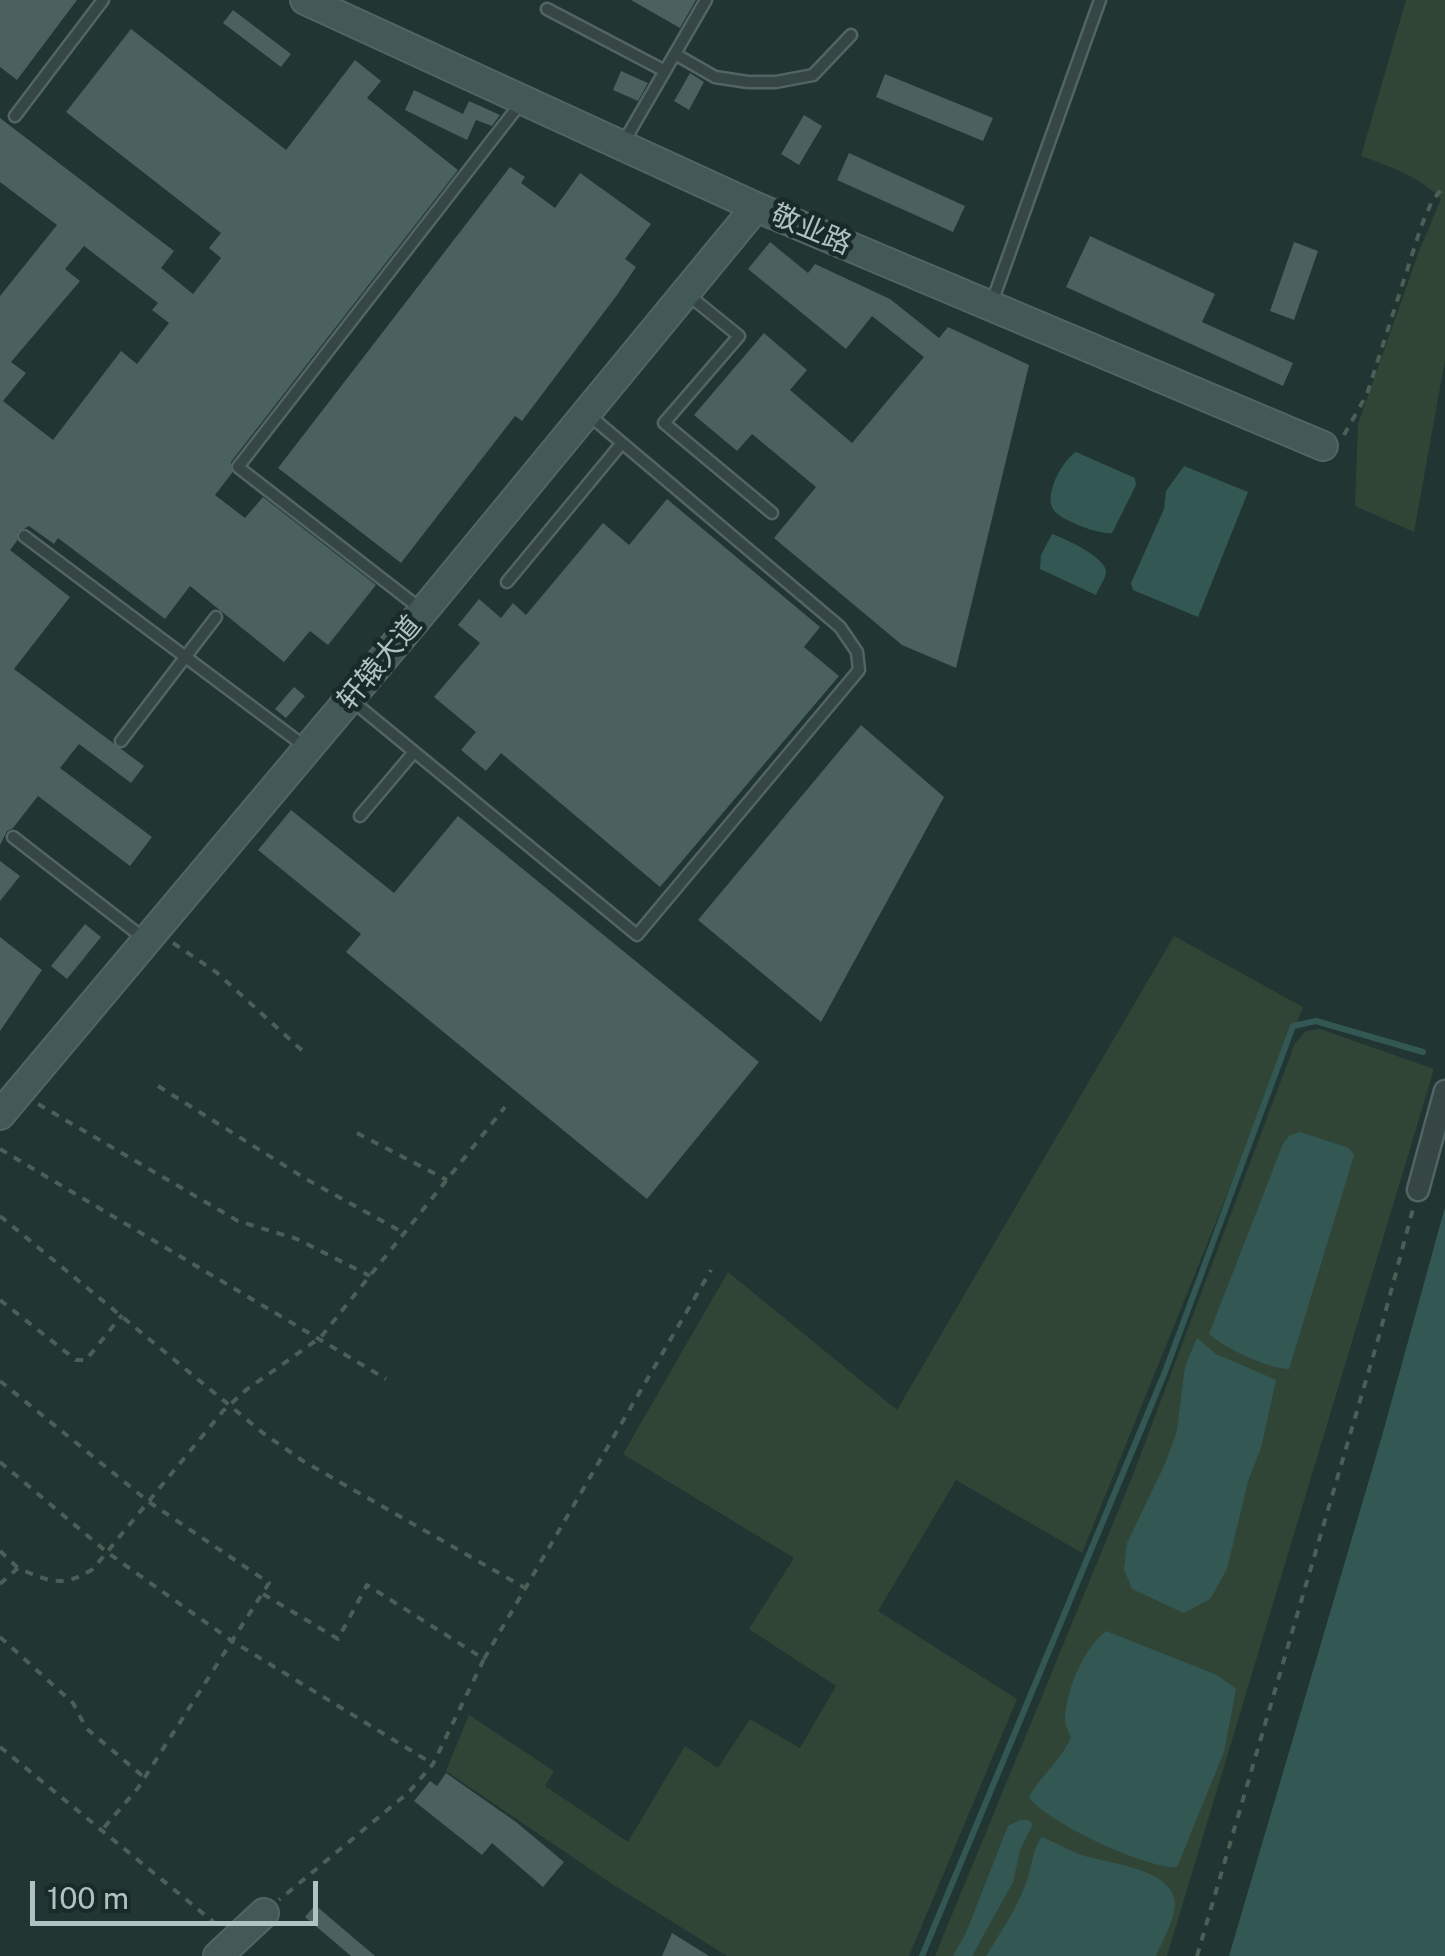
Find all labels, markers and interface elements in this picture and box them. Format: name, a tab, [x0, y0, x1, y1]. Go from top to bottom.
street label: 敬业路	[766, 198, 856, 262]
street label: 轩辕大道	[331, 609, 429, 717]
scale bar	[35, 1861, 322, 1923]
text: 100 m	[47, 1880, 129, 1916]

